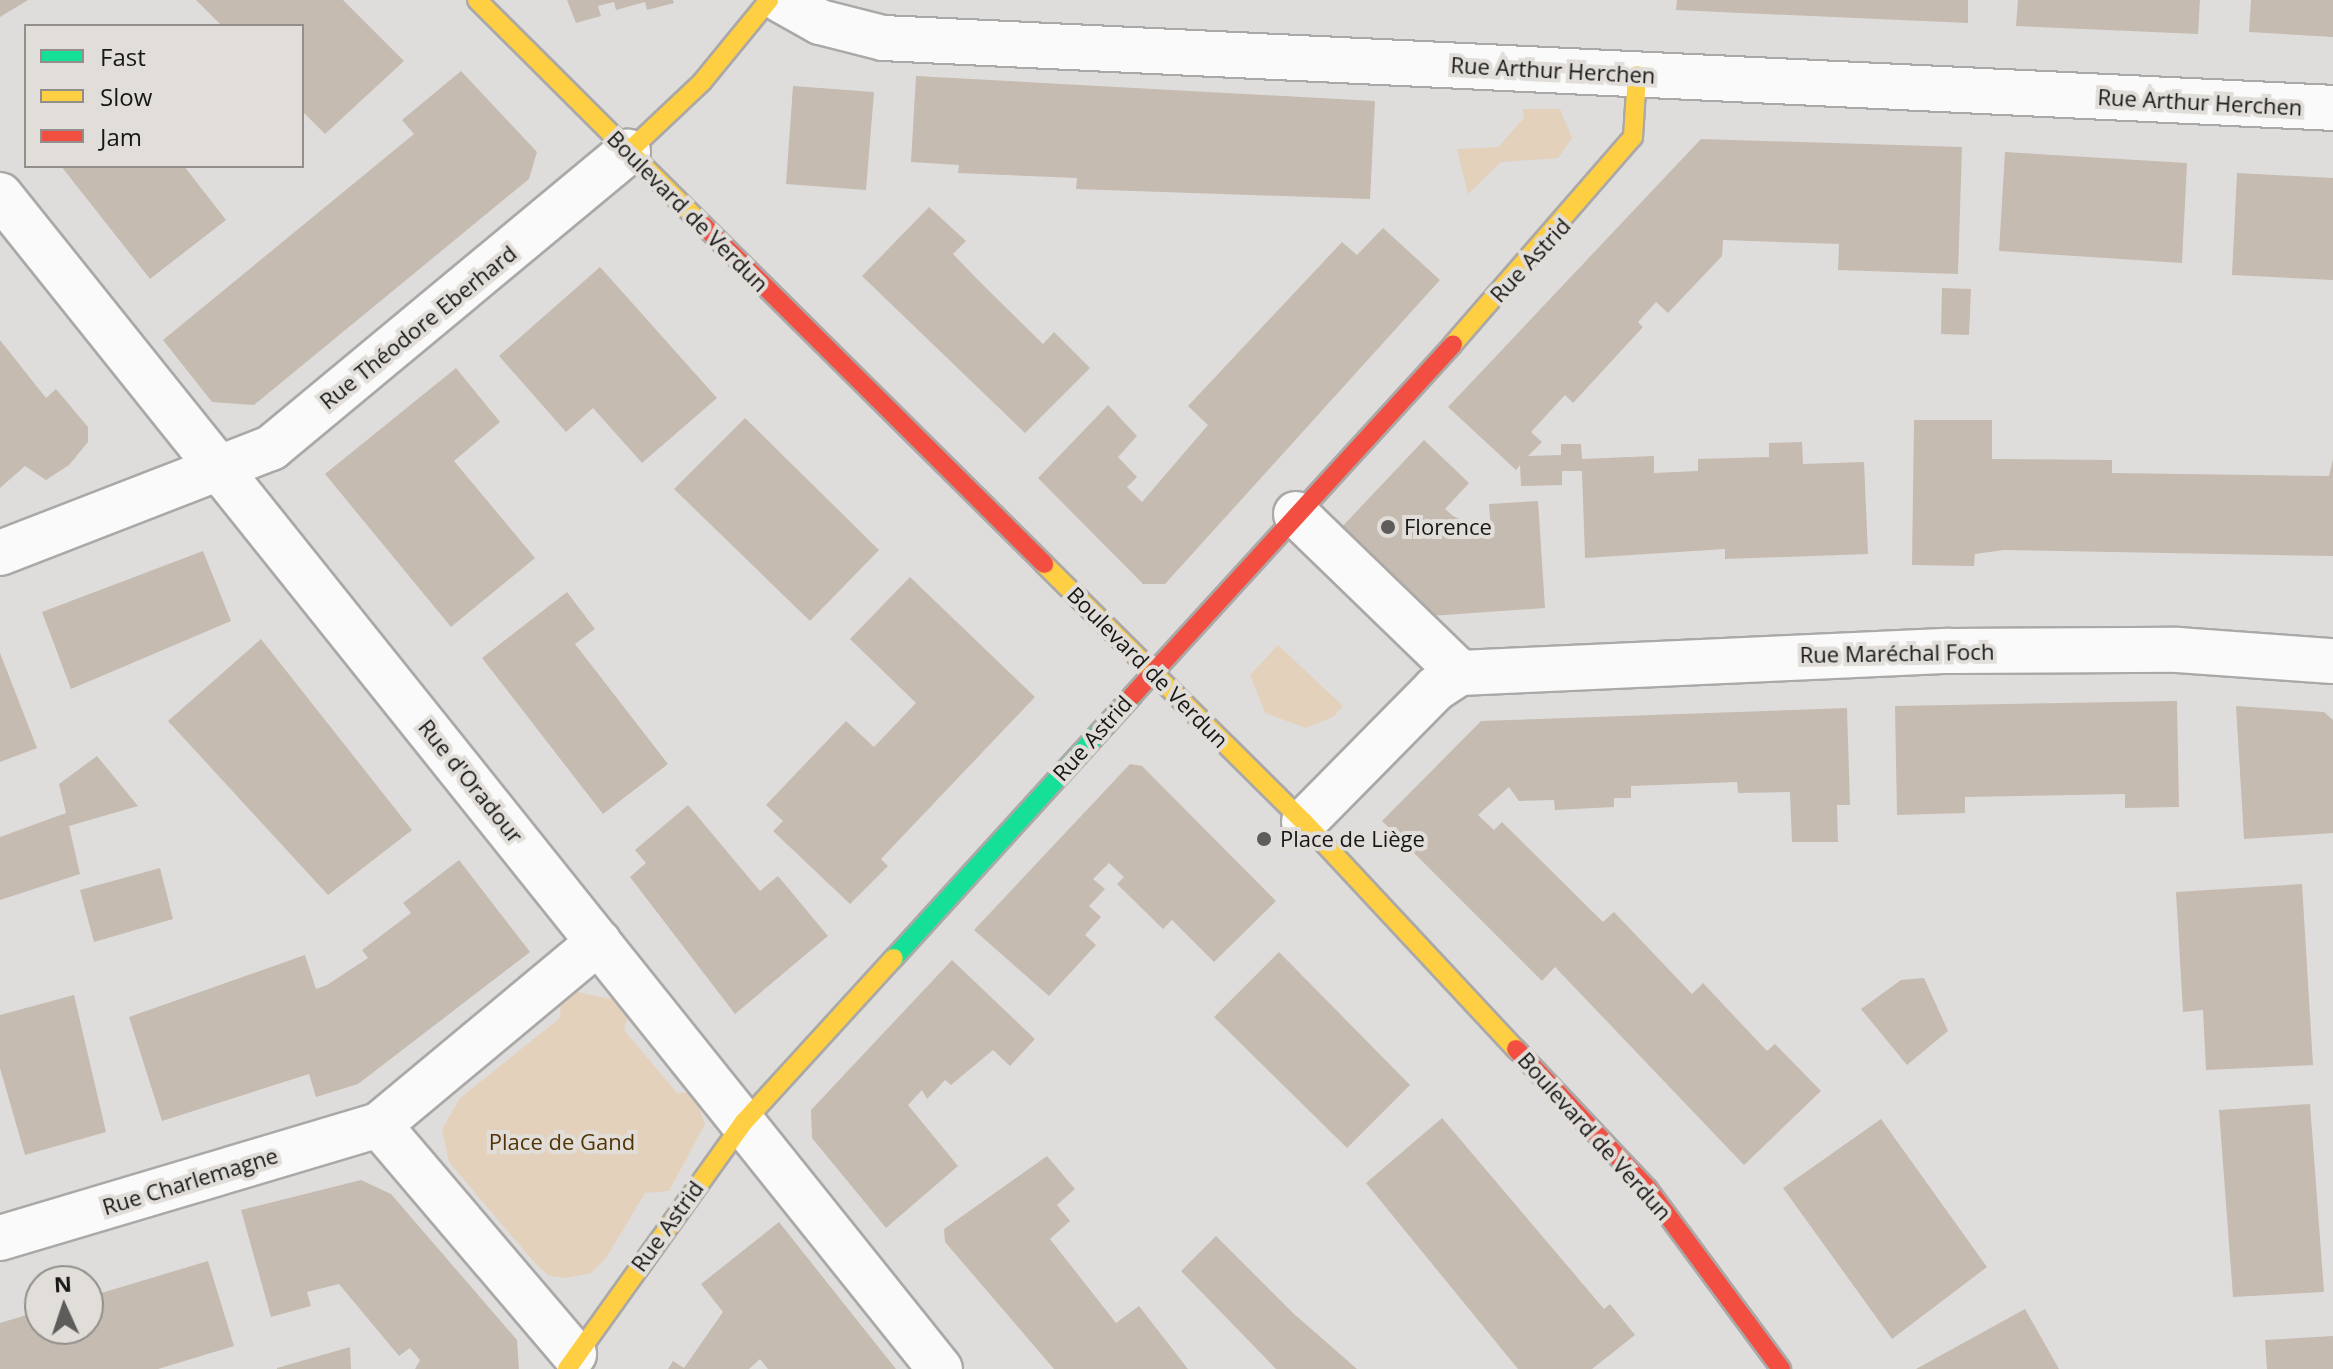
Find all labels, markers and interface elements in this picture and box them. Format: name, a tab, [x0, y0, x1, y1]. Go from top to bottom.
legend	[24, 24, 304, 168]
text: Fast	[100, 40, 146, 73]
street label: Rue Arthur Herchen	[1450, 51, 1656, 89]
text: Slow	[100, 80, 152, 113]
street label: Rue Arthur Herchen	[2097, 83, 2303, 121]
text: Jam	[100, 120, 142, 153]
street label: Boulevard de Verdun	[602, 125, 774, 297]
street label: Rue Astrid	[1484, 212, 1576, 308]
street label: Rue Théodore Eberhard	[314, 240, 522, 414]
place label: Florence	[1404, 514, 1492, 540]
marker: Florence	[1379, 518, 1397, 536]
street label: Boulevard de Verdun	[1062, 581, 1234, 753]
street label: Rue Maréchal Foch	[1799, 638, 1995, 668]
street label: Rue Astrid	[1047, 690, 1137, 786]
street label: Rue d'Oradour	[413, 714, 529, 848]
place label: Place de Liège	[1280, 826, 1425, 852]
marker: Place de Liège	[1255, 830, 1273, 848]
street label: Boulevard de Verdun	[1513, 1047, 1677, 1225]
park label: Place de Gand	[489, 1129, 635, 1155]
street label: Rue Charlemagne	[99, 1142, 281, 1220]
street label: Rue Astrid	[625, 1176, 709, 1276]
north arrow	[24, 1265, 104, 1345]
text: N	[53, 1268, 73, 1298]

